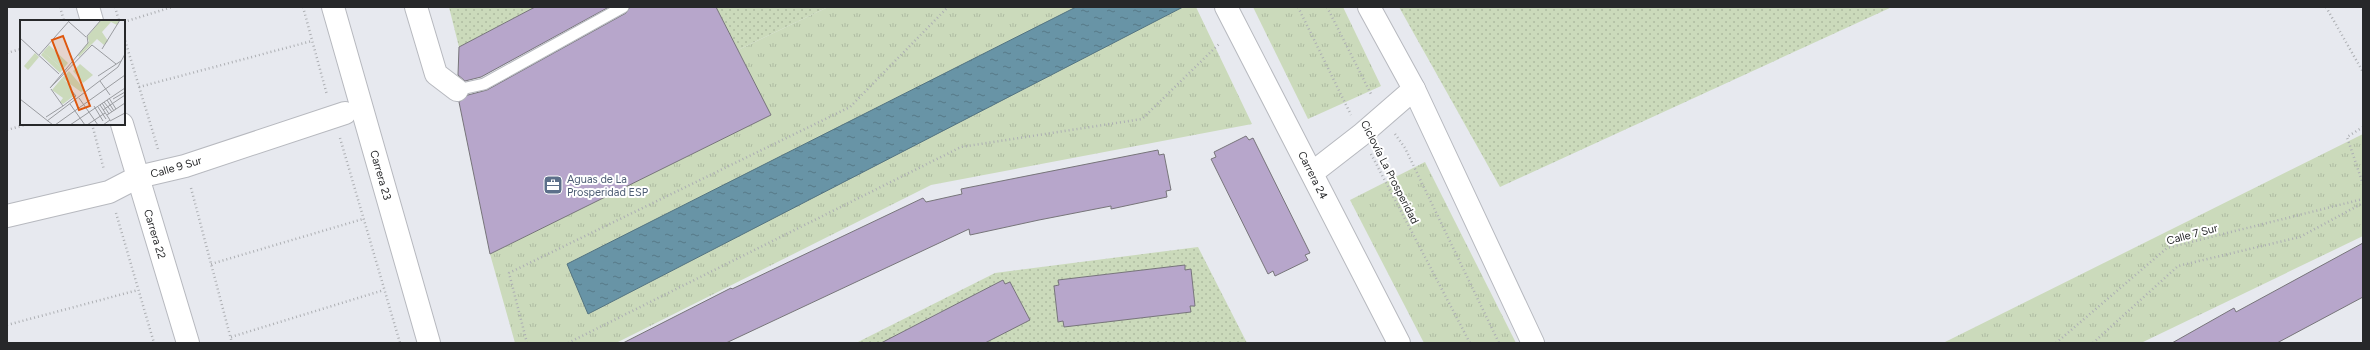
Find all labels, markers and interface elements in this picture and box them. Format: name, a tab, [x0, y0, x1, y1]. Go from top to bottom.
inset map	[20, 20, 125, 125]
street label: Ciclovía La Prosperidad	[1358, 118, 1421, 226]
street label: Carrera 23	[367, 149, 394, 202]
street label: Carrera 24	[1295, 149, 1330, 201]
street label: Calle 9 Sur	[149, 154, 204, 181]
place label: Aguas de La Prosperidad ESP	[567, 173, 649, 199]
office icon: Aguas de La Prosperidad ESP	[542, 174, 564, 196]
street label: Carrera 22	[141, 208, 168, 261]
street label: Calle 7 Sur	[2165, 221, 2219, 248]

